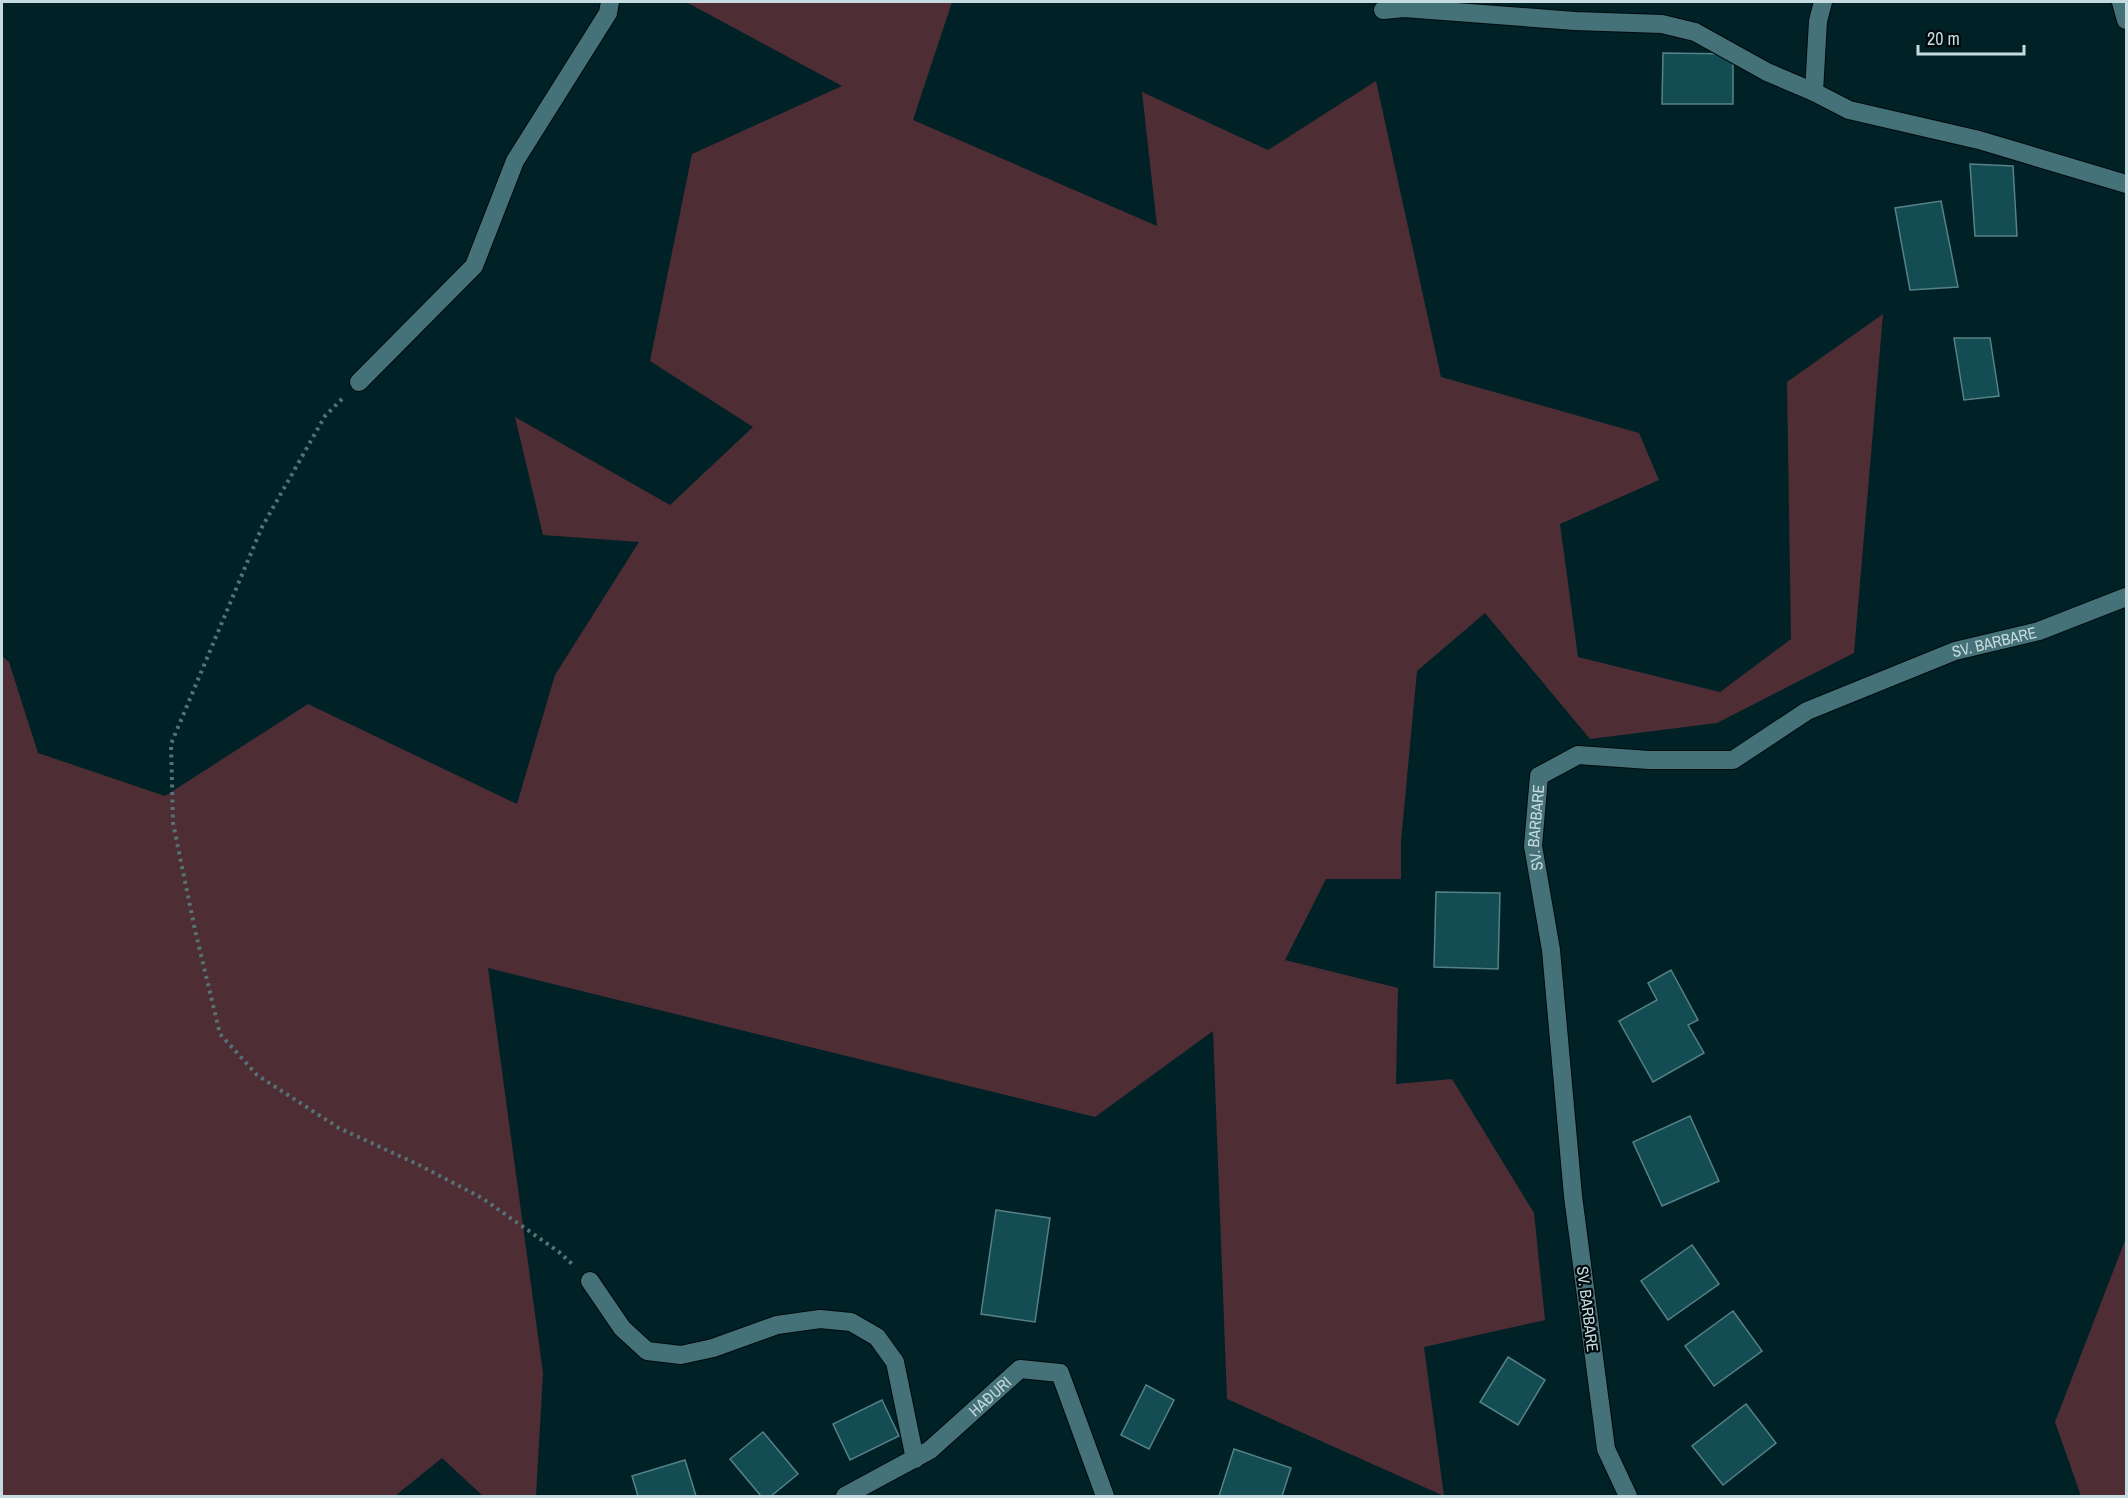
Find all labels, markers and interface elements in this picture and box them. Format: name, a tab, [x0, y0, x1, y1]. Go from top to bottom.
scale bar	[1918, 18, 2024, 56]
text: 20 m	[1927, 26, 1960, 51]
street label: SV. BARBARE	[1950, 621, 2039, 662]
street label: SV. BARBARE	[1522, 784, 1549, 872]
street label: SV. BARBARE	[1572, 1265, 1604, 1353]
street label: HAĐURI	[964, 1371, 1016, 1421]

